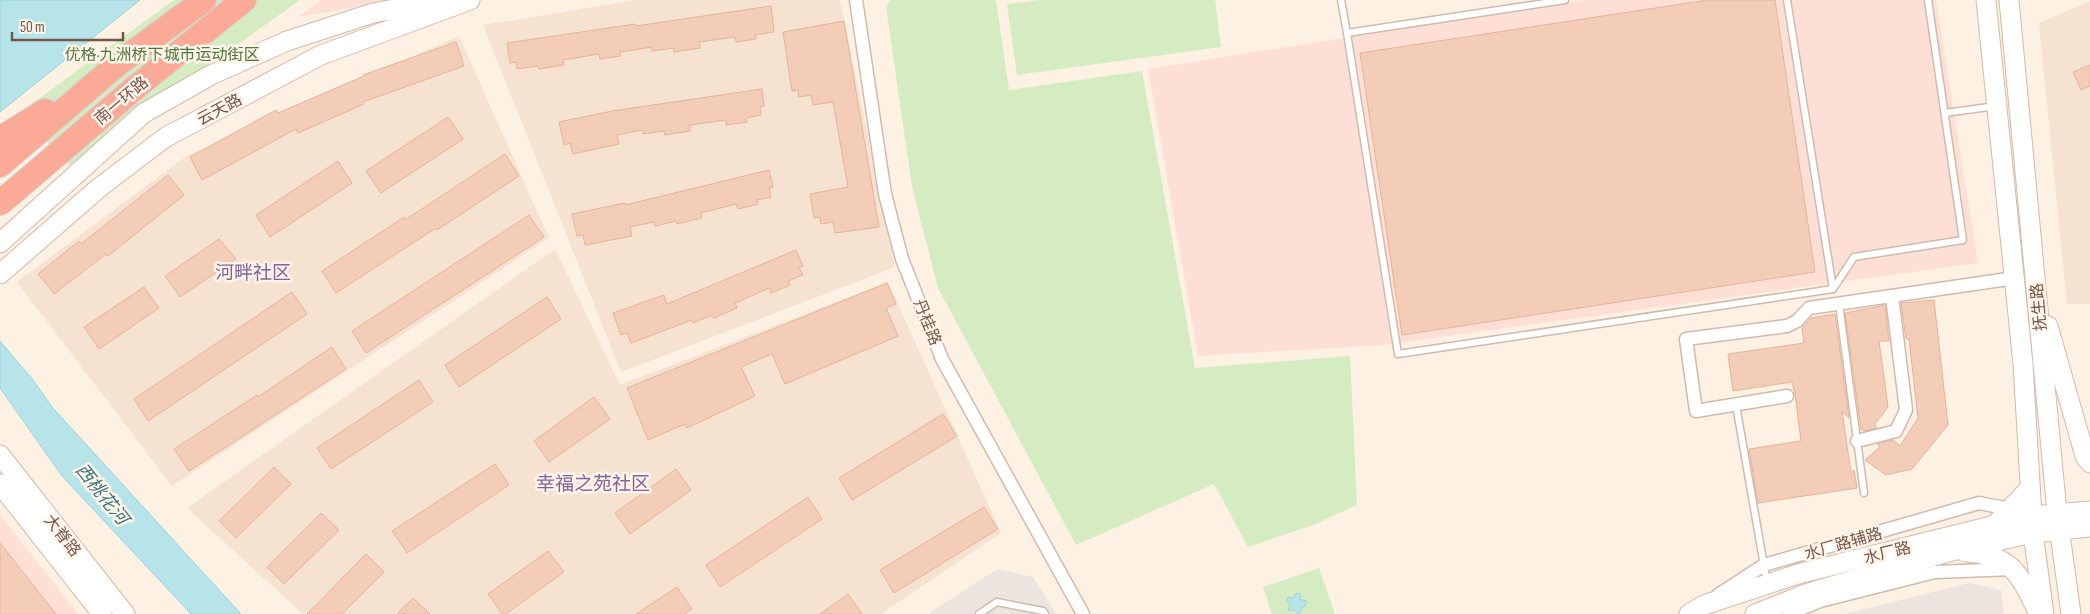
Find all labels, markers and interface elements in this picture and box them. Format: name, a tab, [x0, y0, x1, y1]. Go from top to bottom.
scale bar	[12, 10, 124, 42]
text: 50 m	[20, 18, 45, 37]
park label: 优格·九洲桥下城市运动街区	[64, 46, 260, 65]
street label: 南一环路	[91, 73, 153, 129]
street label: 云天路	[194, 91, 245, 130]
district label: 河畔社区	[215, 262, 291, 285]
street label: 抚生路	[2028, 282, 2051, 332]
street label: 丹桂路	[909, 297, 944, 348]
water label: 西桃花河	[71, 460, 134, 531]
district label: 幸福之苑社区	[536, 473, 650, 496]
street label: 大脊路	[40, 511, 84, 561]
street label: 水厂路辅路	[1802, 524, 1884, 565]
street label: 水厂路	[1862, 538, 1913, 568]

